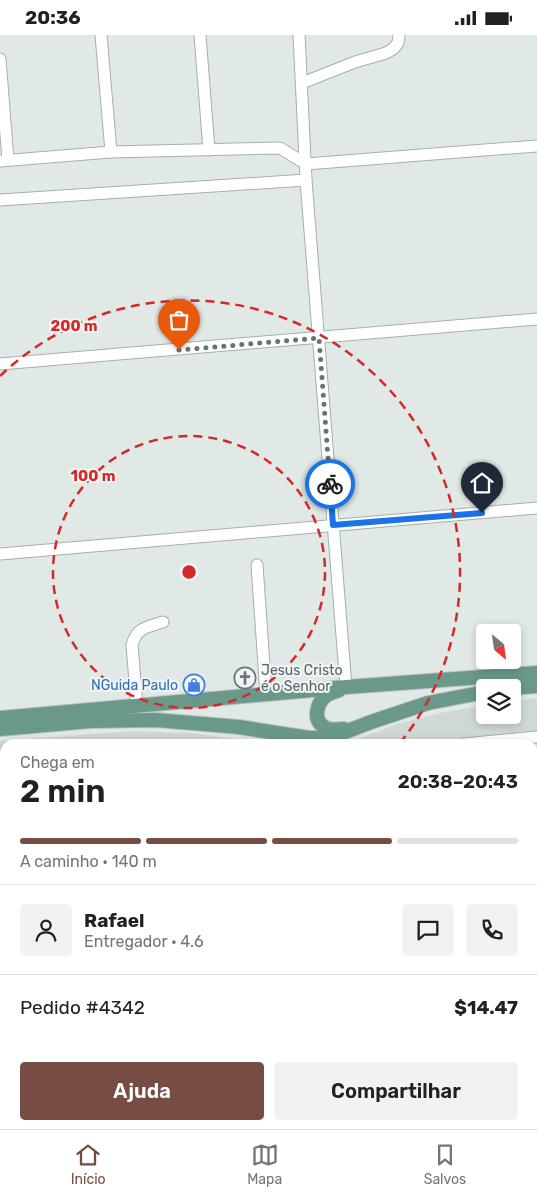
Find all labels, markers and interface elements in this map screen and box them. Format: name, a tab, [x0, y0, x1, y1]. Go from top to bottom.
text: 20:36	[25, 6, 81, 29]
pin	[158, 299, 200, 350]
icon: bag	[165, 306, 193, 334]
text: 200 m	[50, 317, 98, 335]
courier	[305, 459, 355, 509]
pin	[461, 462, 503, 513]
text: 100 m	[71, 467, 115, 485]
icon: home	[468, 469, 496, 497]
icon: bike	[316, 470, 344, 498]
centre of rings	[180, 563, 198, 581]
north arrow	[476, 624, 521, 669]
map controls	[476, 624, 521, 724]
place label: Jesus Cristo é o Senhor	[261, 662, 343, 695]
church icon: Jesus Cristo é o Senhor	[233, 666, 257, 690]
shop icon: NGuida Paulo	[182, 673, 206, 697]
place label: NGuida Paulo	[91, 677, 178, 694]
button: layers	[476, 679, 521, 724]
text: Chega em	[20, 753, 95, 772]
text: 20:38–20:43	[398, 770, 518, 793]
text: 2 min	[20, 772, 105, 810]
text: A caminho · 140 m	[20, 852, 157, 871]
button: person	[20, 904, 72, 956]
button: chat	[402, 904, 454, 956]
button: phone	[466, 904, 518, 956]
text: Rafael	[84, 909, 144, 932]
text: Entregador · 4.6	[84, 932, 204, 951]
text: Pedido #4342	[20, 996, 145, 1019]
text: $14.47	[454, 996, 518, 1019]
button: Ajuda	[20, 1062, 264, 1120]
button: Compartilhar	[274, 1062, 518, 1120]
tab: Início	[71, 1141, 106, 1188]
tab: Mapa	[247, 1141, 282, 1188]
tab: Salvos	[424, 1141, 466, 1188]

